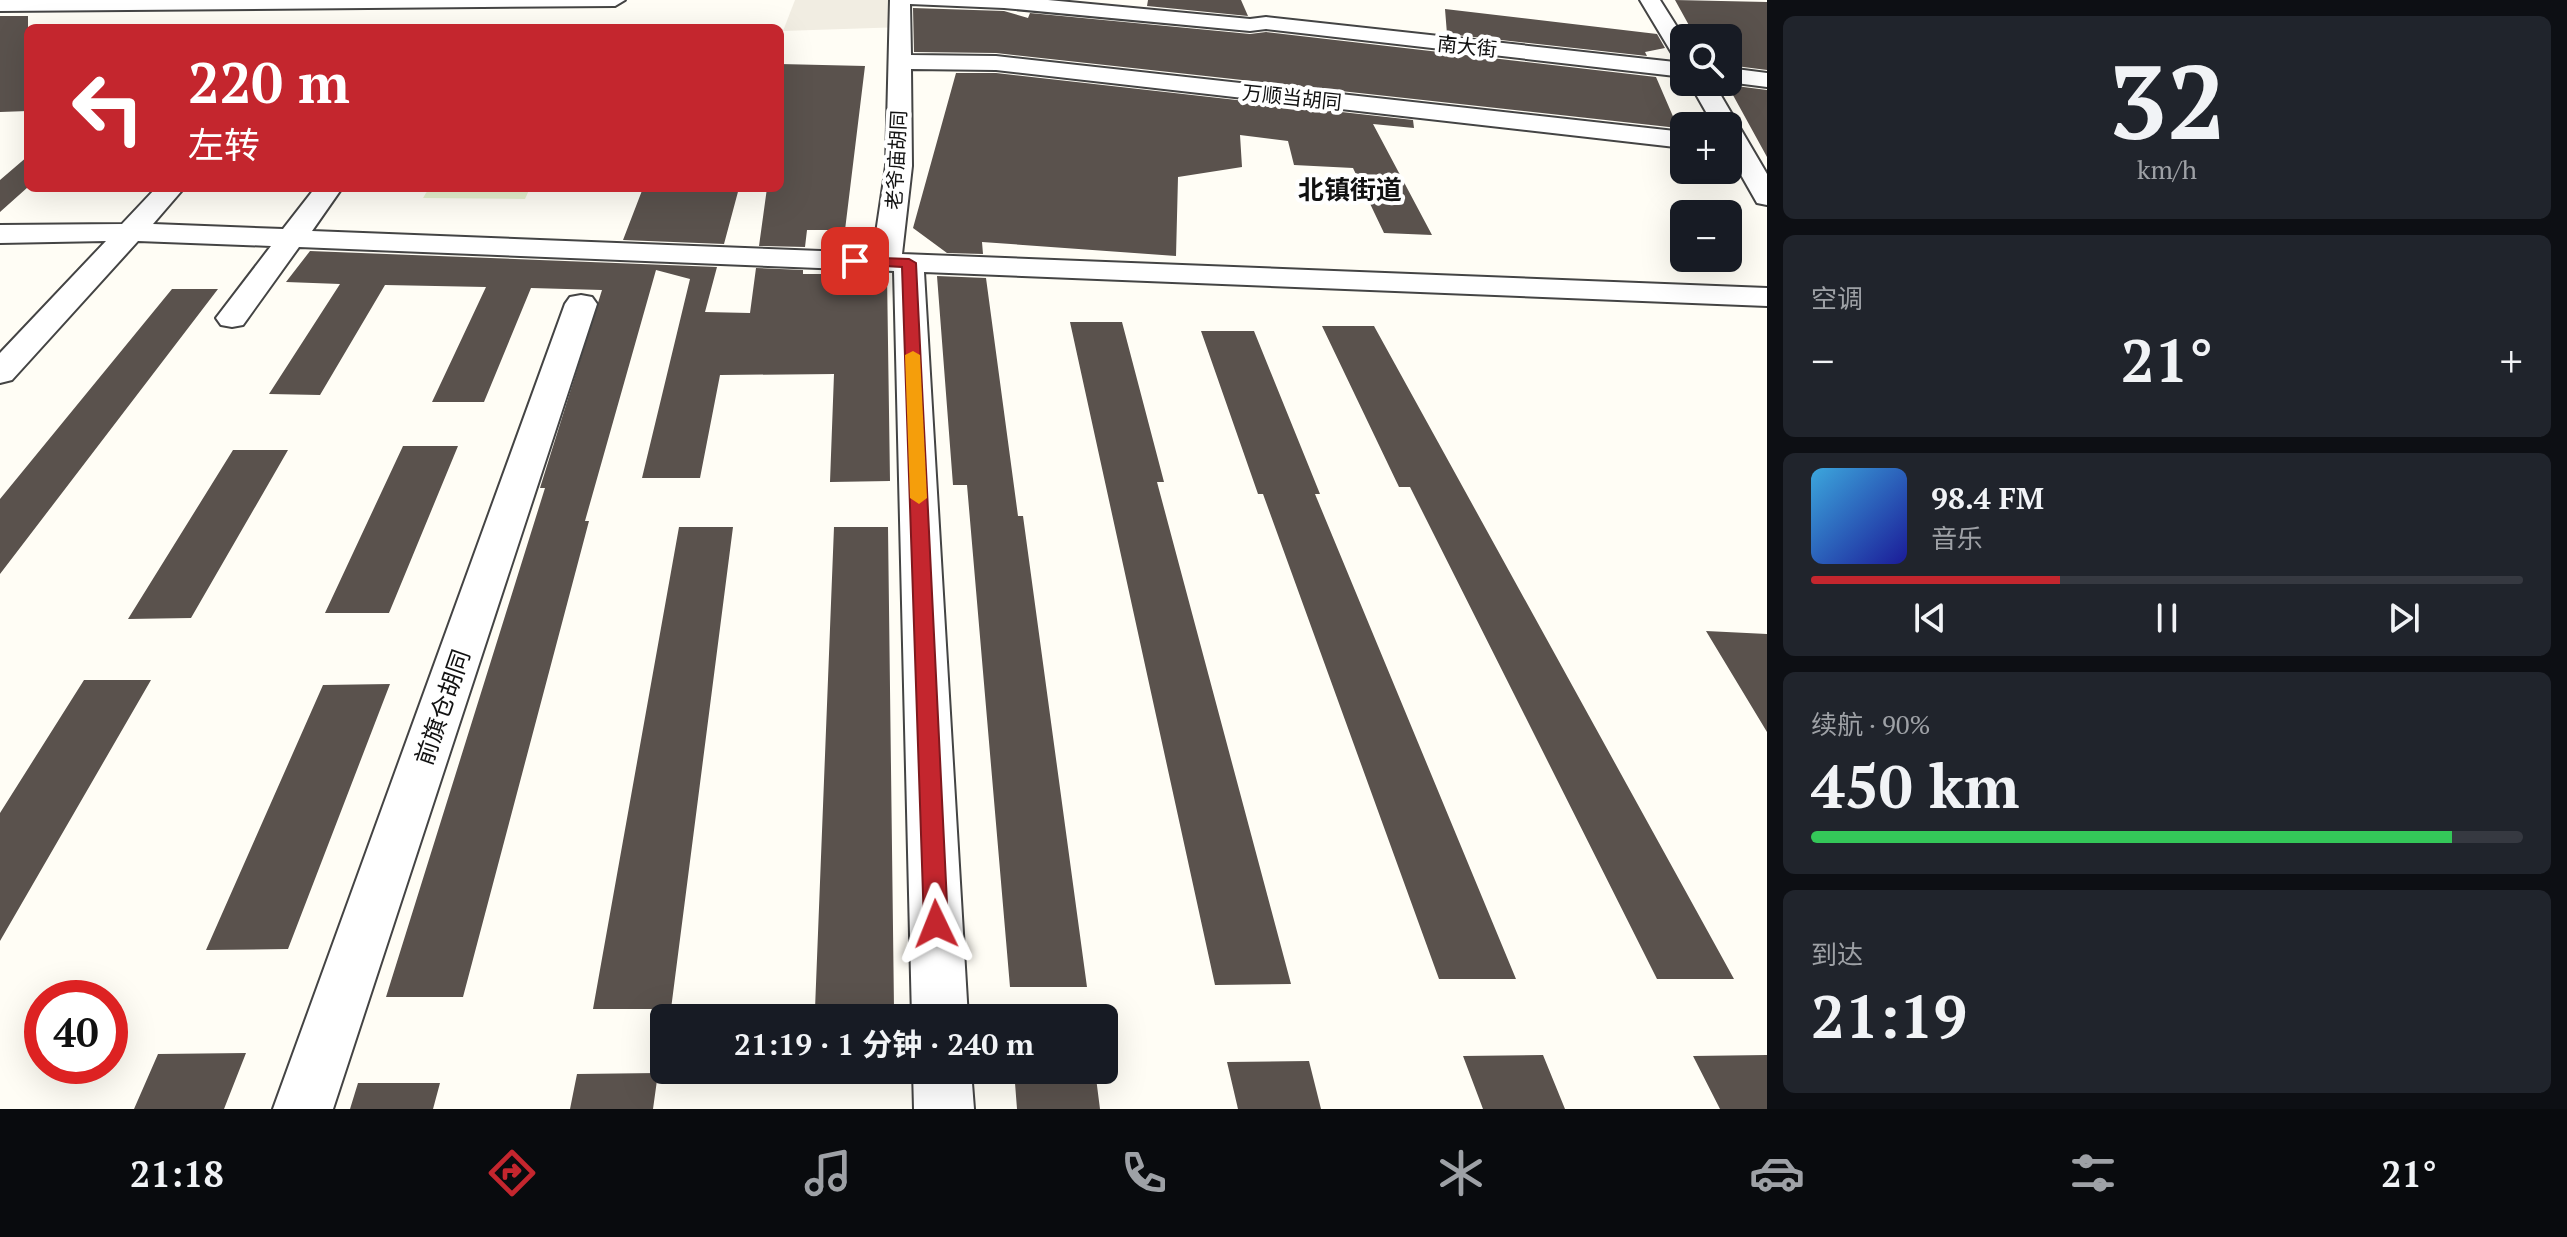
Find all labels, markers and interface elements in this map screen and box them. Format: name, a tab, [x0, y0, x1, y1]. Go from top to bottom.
map controls	[1670, 24, 1742, 272]
button: search	[1670, 24, 1742, 96]
street label: 南大街	[1436, 29, 1498, 63]
text: 32	[2108, 31, 2226, 169]
text: 220 m	[188, 45, 350, 119]
icon: left	[56, 56, 160, 160]
street label: 万顺当胡同	[1241, 78, 1343, 116]
street label: 老爷庙胡同	[880, 109, 912, 211]
button: +	[1670, 112, 1742, 184]
text: 左转	[188, 121, 260, 168]
text: km/h	[2137, 152, 2197, 186]
district label: 北镇街道	[1298, 172, 1402, 206]
button: −	[1670, 200, 1742, 272]
pin	[821, 227, 889, 295]
icon: arrive	[833, 239, 877, 283]
text: 空调	[1811, 281, 1863, 315]
text: 21°	[2121, 320, 2213, 399]
text: −	[1811, 331, 1834, 390]
text: +	[2500, 331, 2523, 390]
text: 98.4 FM	[1931, 478, 2044, 518]
text: 音乐	[1931, 521, 1983, 555]
icon: previous	[1908, 596, 1952, 640]
icon: pause	[2145, 596, 2189, 640]
icon: next	[2382, 596, 2426, 640]
street label: 前旗仓胡同	[407, 645, 477, 769]
text: 续航 · 90%	[1811, 707, 1931, 741]
text: 450 km	[1811, 746, 2019, 825]
position arrow	[894, 882, 978, 966]
text: 到达	[1811, 937, 1863, 971]
text: 21:19	[1811, 976, 1967, 1055]
speed limit sign: 40	[24, 980, 128, 1084]
text: 21:19 · 1 分钟 · 240 m	[734, 1024, 1034, 1064]
icon: directions	[484, 1145, 540, 1201]
icon: music	[800, 1145, 856, 1201]
icon: phone	[1116, 1145, 1172, 1201]
icon: climate	[1433, 1145, 1489, 1201]
icon: car	[1749, 1145, 1805, 1201]
icon: filters	[2065, 1145, 2121, 1201]
text: 21:18	[130, 1150, 224, 1197]
text: 21°	[2381, 1150, 2437, 1197]

